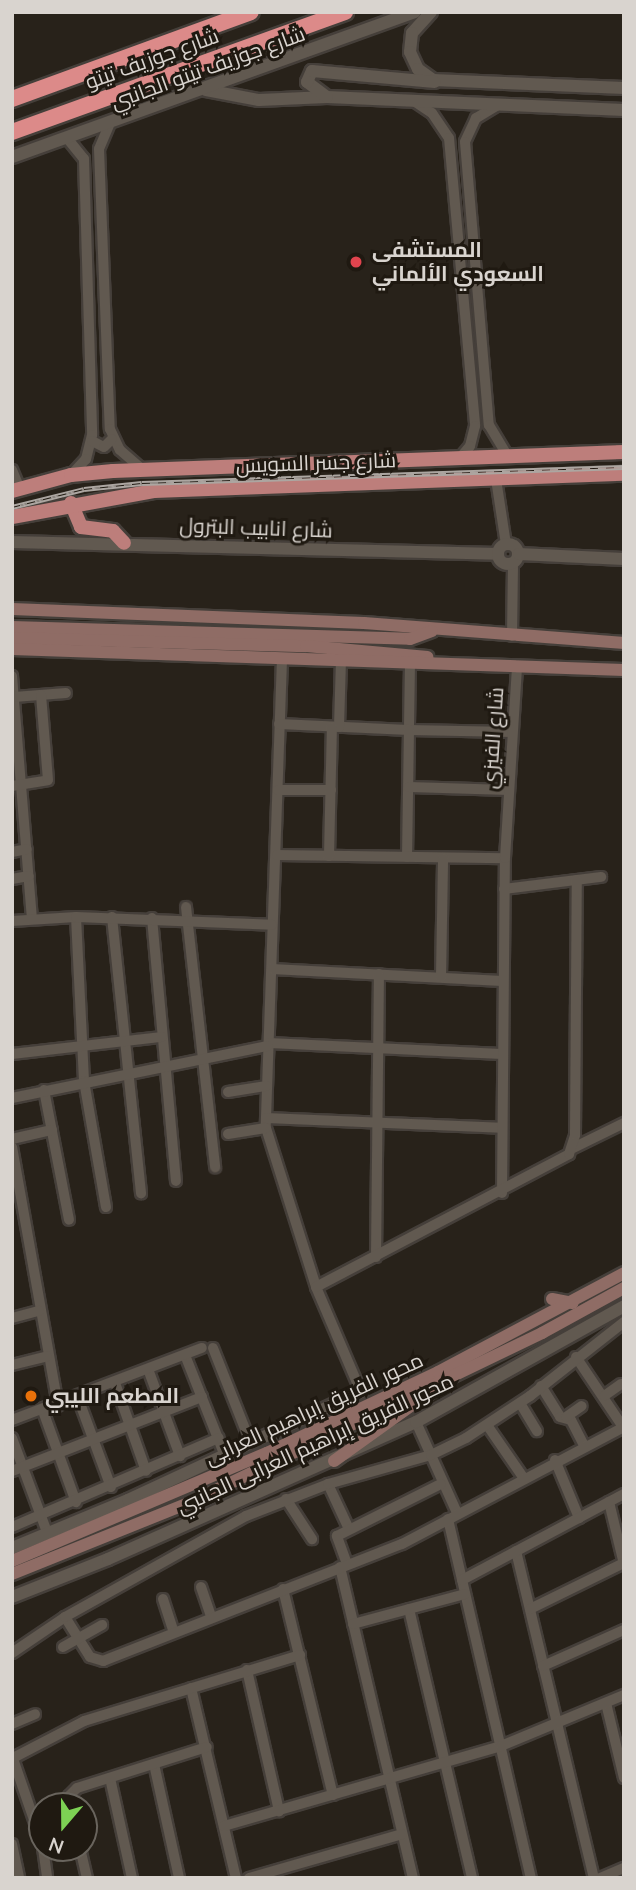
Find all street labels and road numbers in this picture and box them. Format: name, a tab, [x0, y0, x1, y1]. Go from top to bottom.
street label: شارع جوزيف تيتو الجانبي	[107, 21, 309, 115]
street label: شارع جوزيف تيتو	[82, 23, 222, 95]
street label: شارع جسر السويس	[235, 448, 397, 478]
street label: شارع انابيب البترول	[179, 513, 333, 543]
street label: شارع الفيزي	[477, 686, 509, 790]
street label: محور الفريق إبراهيم العرابى	[201, 1347, 427, 1471]
street label: محور الفريق إبراهيم العرابى الجانبي	[173, 1369, 457, 1519]

